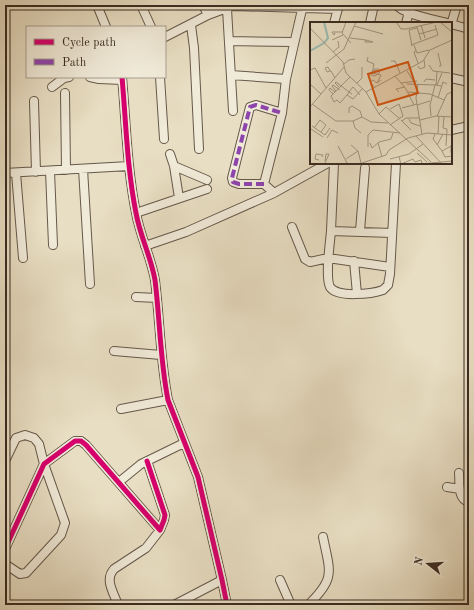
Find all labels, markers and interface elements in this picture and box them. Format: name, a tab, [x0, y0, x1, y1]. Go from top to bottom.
inset map	[310, 22, 452, 164]
legend	[26, 26, 166, 78]
text: Cycle path	[62, 37, 117, 49]
text: Path	[62, 57, 87, 69]
north arrow	[408, 544, 448, 584]
text: N	[413, 555, 427, 567]

